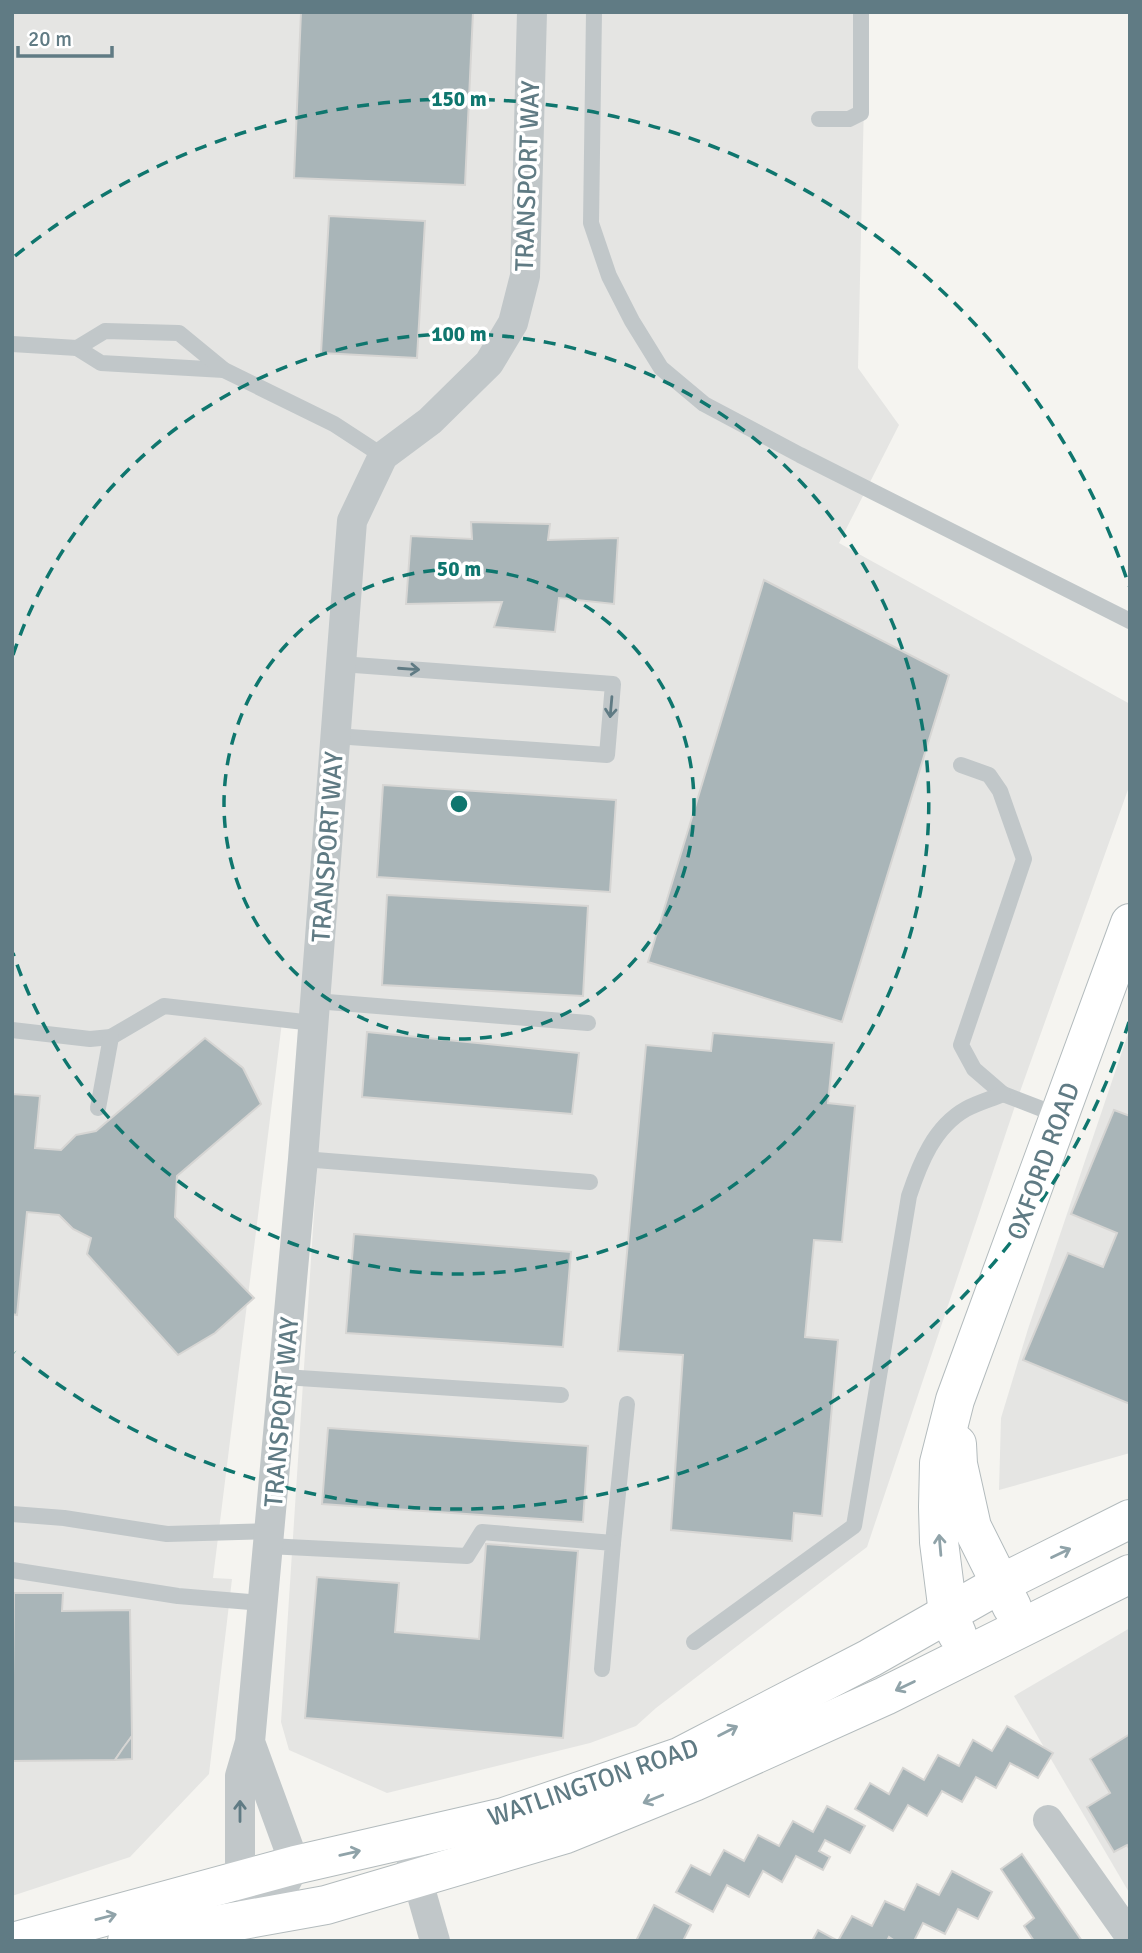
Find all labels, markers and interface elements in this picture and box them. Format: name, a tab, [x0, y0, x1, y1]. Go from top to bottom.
scale bar	[18, 14, 112, 58]
text: 20 m	[28, 26, 72, 52]
street label: TRANSPORT WAY	[509, 80, 547, 272]
text: 150 m	[431, 86, 487, 112]
text: 100 m	[431, 321, 487, 347]
text: 50 m	[437, 556, 481, 582]
one-way arrow	[398, 663, 420, 676]
one-way arrow	[604, 696, 617, 718]
street label: TRANSPORT WAY	[305, 751, 351, 943]
centre of rings	[447, 792, 471, 816]
street label: OXFORD ROAD	[1001, 1078, 1087, 1244]
street label: TRANSPORT WAY	[258, 1316, 306, 1509]
one-way arrow	[933, 1535, 946, 1557]
one-way arrow	[1050, 1546, 1071, 1560]
one-way arrow	[895, 1679, 916, 1693]
one-way arrow	[717, 1724, 738, 1738]
street label: WATLINGTON ROAD	[484, 1732, 703, 1834]
one-way arrow	[643, 1793, 664, 1806]
one-way arrow	[233, 1800, 247, 1823]
one-way arrow	[338, 1845, 360, 1858]
one-way arrow	[94, 1910, 117, 1923]

